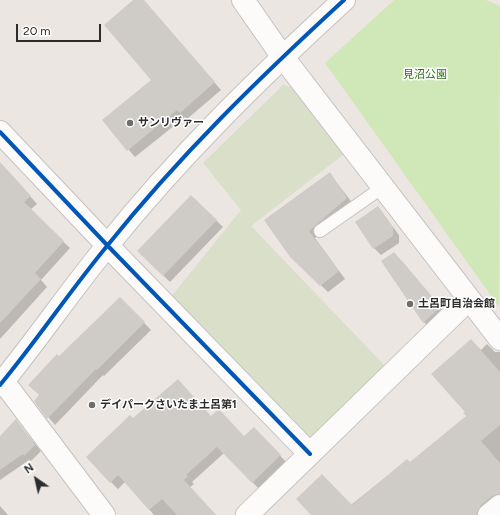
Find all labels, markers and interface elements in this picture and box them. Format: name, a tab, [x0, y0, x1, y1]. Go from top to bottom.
scale bar	[18, 16, 103, 42]
text: 20 m	[23, 24, 51, 38]
park label: 見沼公園	[403, 68, 447, 82]
place label: サンリヴァー	[138, 116, 204, 130]
marker: サンリヴァー	[125, 118, 135, 128]
place label: 土呂町自治会館	[418, 297, 495, 311]
marker: 土呂町自治会館	[405, 299, 415, 309]
place label: デイパークさいたま土呂第1	[100, 398, 237, 412]
marker: デイパークさいたま土呂第1	[87, 400, 97, 410]
north arrow	[16, 459, 56, 499]
text: N	[22, 461, 36, 476]

